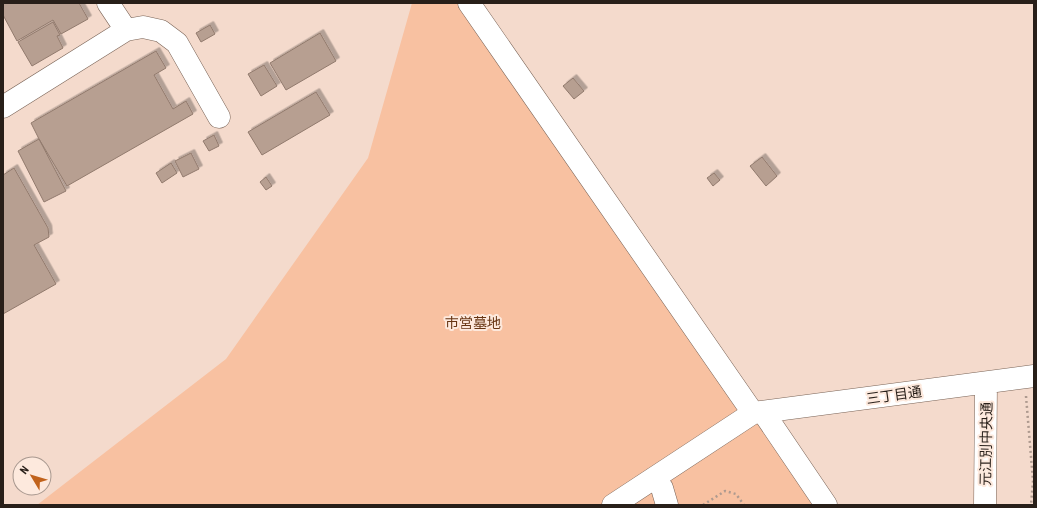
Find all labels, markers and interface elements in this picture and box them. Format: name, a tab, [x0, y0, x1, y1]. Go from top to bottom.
park label: 市営墓地	[445, 315, 501, 331]
street label: 三丁目通	[865, 383, 923, 407]
street label: 元江別中央通	[977, 402, 995, 486]
north arrow	[12, 456, 52, 496]
text: N	[17, 463, 32, 477]

